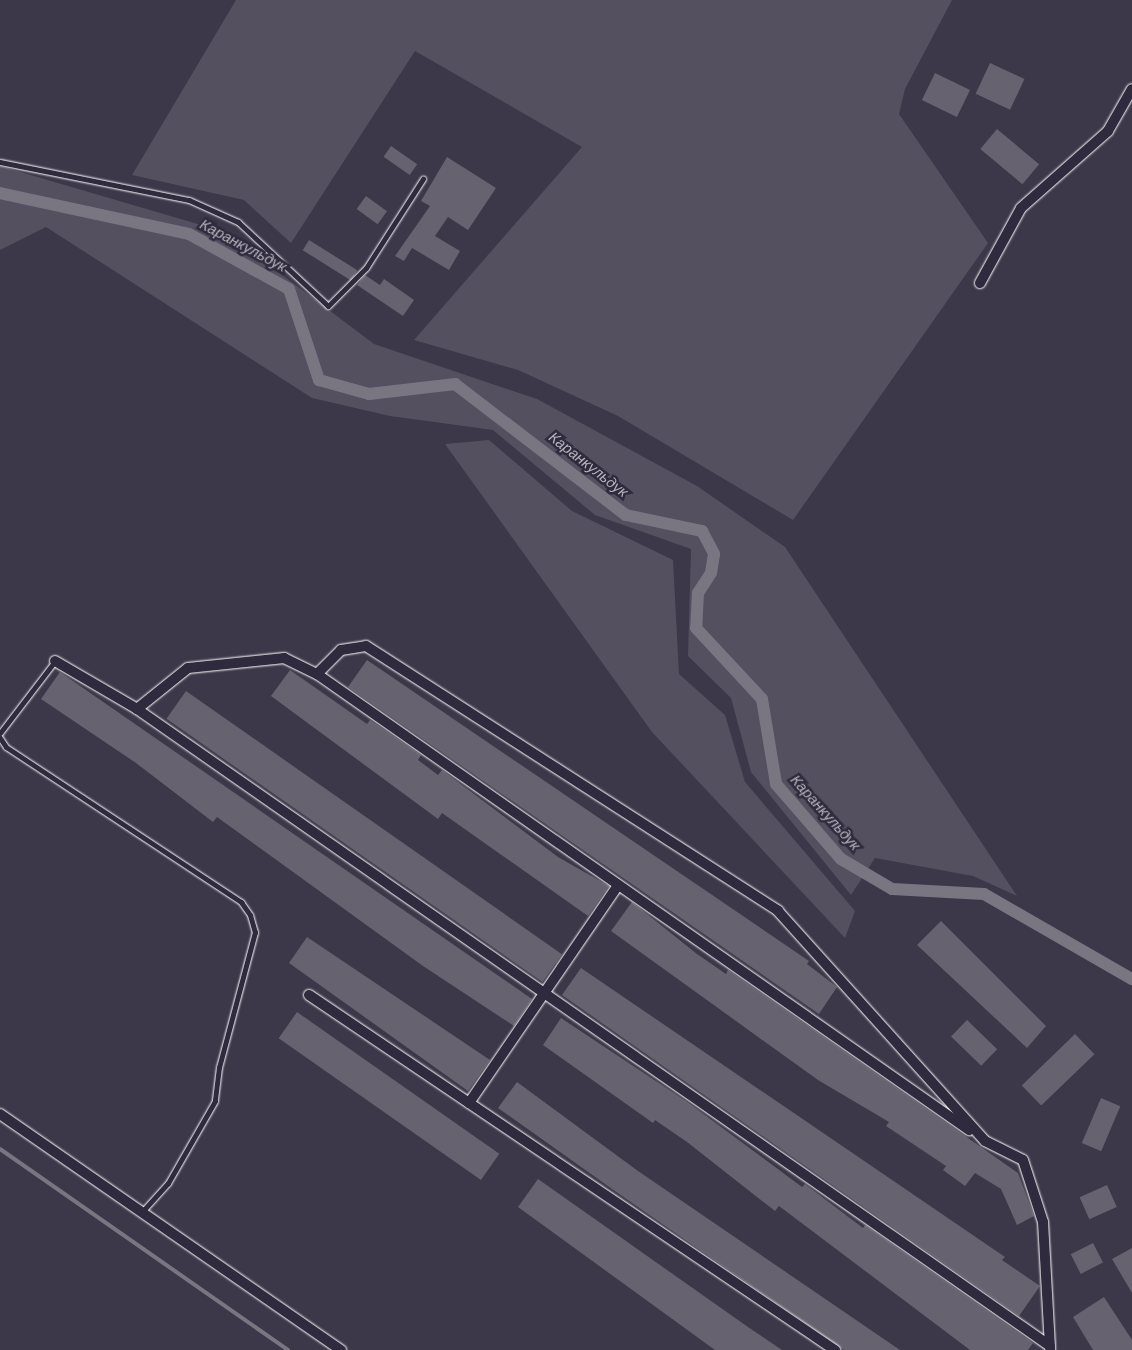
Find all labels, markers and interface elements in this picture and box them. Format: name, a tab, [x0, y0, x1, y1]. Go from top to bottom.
water label: Каранкульдук	[197, 216, 289, 276]
water label: Каранкульдук	[545, 428, 631, 502]
water label: Каранкульдук	[786, 771, 864, 855]

